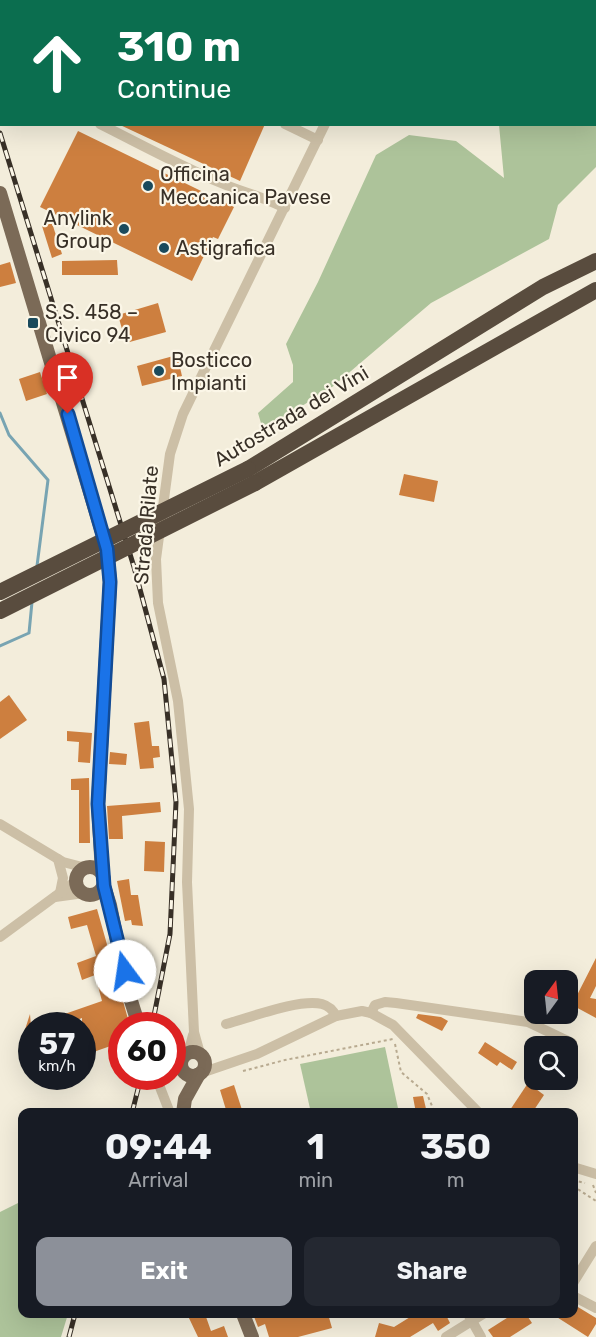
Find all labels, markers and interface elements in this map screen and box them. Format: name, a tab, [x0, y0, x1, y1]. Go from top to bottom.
text: 310 m	[117, 22, 241, 72]
icon: ahead	[18, 24, 96, 102]
text: Continue	[117, 73, 231, 105]
place label: Officina Meccanica Pavese	[160, 162, 331, 209]
marker: Officina Meccanica Pavese	[141, 179, 155, 193]
place label: Anylink Group	[44, 206, 113, 253]
marker: Anylink Group	[117, 222, 131, 236]
place label: Astigrafica	[176, 236, 276, 260]
marker: Astigrafica	[157, 241, 171, 255]
place label: S.S. 458 – Civico 94	[45, 300, 138, 347]
marker: S.S. 458 – Civico 94	[26, 316, 40, 330]
place label: Bosticco Impianti	[171, 348, 252, 395]
pin	[42, 352, 93, 414]
street label: Autostrada dei Vini	[209, 360, 373, 472]
icon: arrive	[51, 361, 84, 394]
marker: Bosticco Impianti	[152, 364, 166, 378]
street label: Strada Rilate	[129, 465, 163, 585]
position arrow	[93, 939, 157, 1003]
north arrow	[524, 970, 578, 1024]
map controls	[524, 970, 578, 1090]
speed limit sign: 60	[108, 1012, 186, 1090]
text: 57	[39, 1026, 75, 1062]
button: search	[524, 1036, 578, 1090]
text: km/h	[38, 1057, 76, 1075]
text: 09:44	[105, 1125, 212, 1168]
text: 1	[307, 1125, 325, 1168]
text: 350	[420, 1125, 491, 1168]
text: Arrival	[128, 1168, 188, 1192]
text: min	[299, 1168, 333, 1192]
text: m	[447, 1168, 465, 1192]
button: Exit	[36, 1237, 292, 1306]
button: Share	[304, 1237, 560, 1306]

